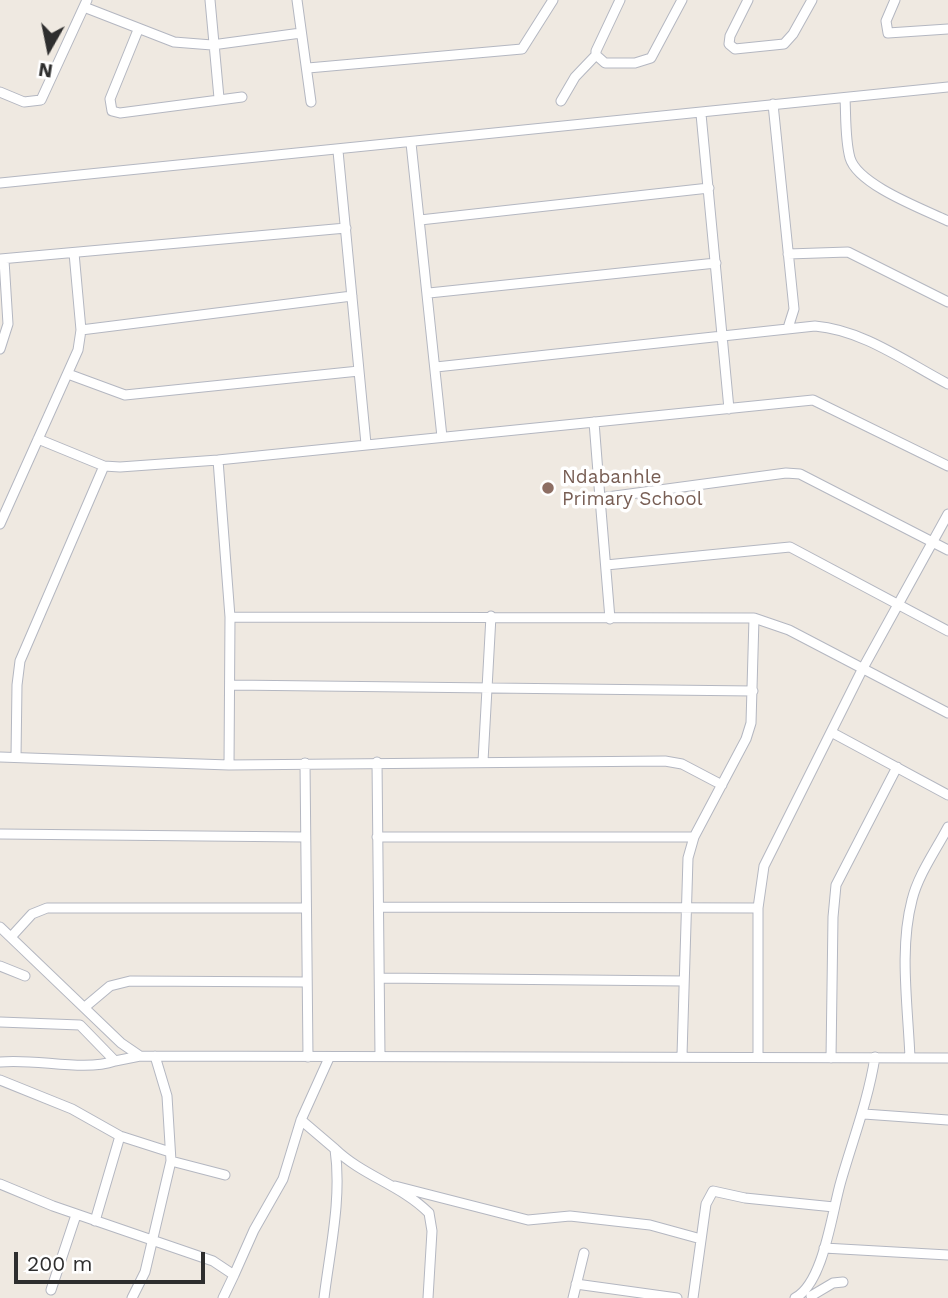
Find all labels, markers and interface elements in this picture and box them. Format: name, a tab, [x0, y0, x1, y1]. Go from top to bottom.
north arrow	[14, 14, 84, 84]
text: N	[37, 58, 54, 83]
place label: Ndabanhle Primary School	[562, 466, 702, 510]
marker: Ndabanhle Primary School	[540, 480, 556, 496]
scale bar	[18, 1238, 208, 1282]
text: 200 m	[27, 1251, 93, 1276]

